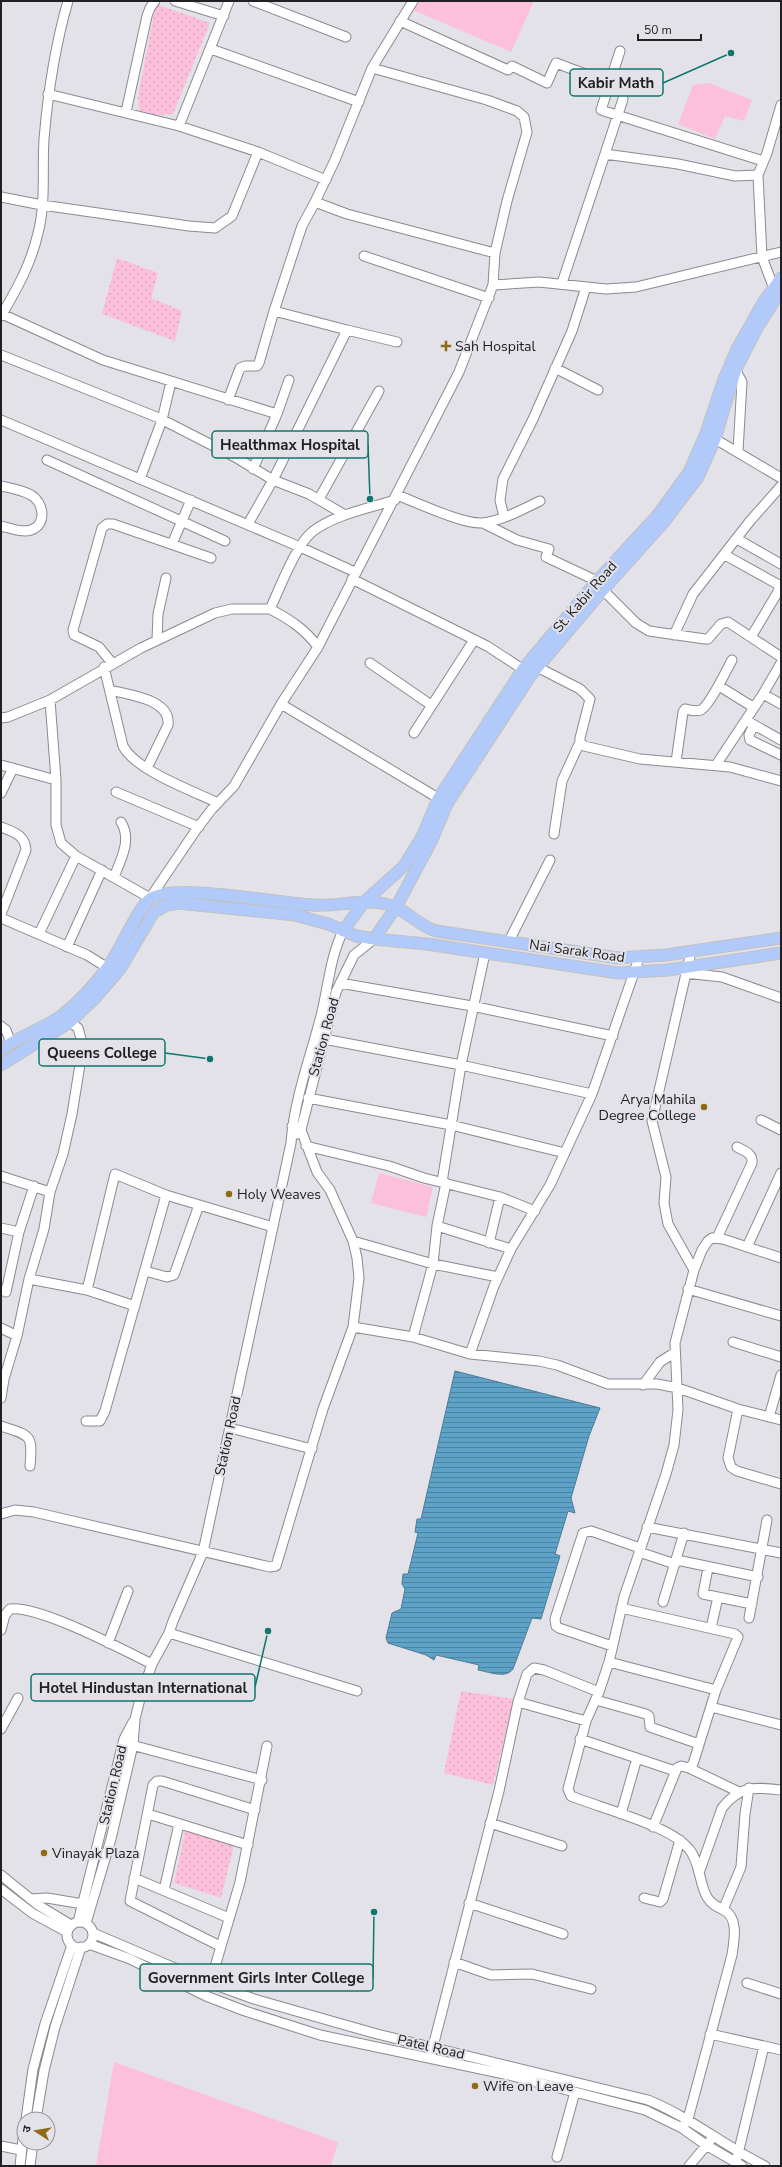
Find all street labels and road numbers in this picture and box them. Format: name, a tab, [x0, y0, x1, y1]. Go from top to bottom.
street label: St. Kabir Road	[549, 557, 621, 637]
street label: Nai Sarak Road	[528, 935, 626, 967]
street label: Station Road	[304, 995, 344, 1079]
street label: Station Road	[210, 1394, 246, 1478]
street label: Station Road	[95, 1743, 131, 1827]
street label: Patel Road	[395, 2030, 467, 2064]

